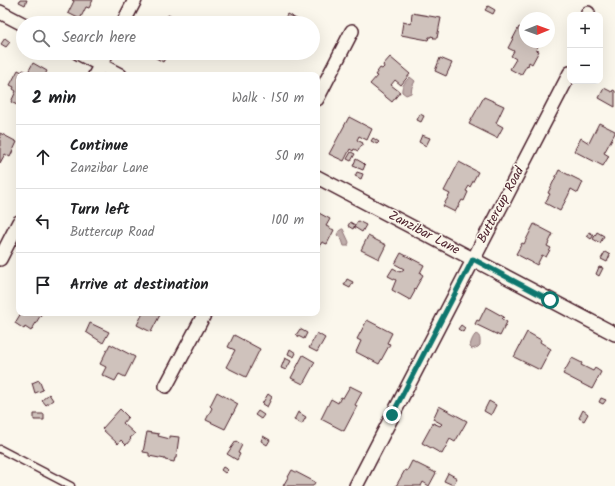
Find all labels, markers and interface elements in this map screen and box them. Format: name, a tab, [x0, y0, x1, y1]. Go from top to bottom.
north arrow	[519, 12, 555, 48]
map controls	[567, 12, 603, 84]
button: +	[567, 12, 603, 48]
search box	[16, 16, 320, 60]
text: Search here	[62, 26, 136, 50]
icon: search	[30, 27, 52, 49]
button: −	[567, 48, 603, 84]
text: 2 min	[32, 85, 76, 112]
text: Walk · 150 m	[232, 88, 304, 109]
text: Continue	[70, 134, 128, 158]
icon: ahead	[32, 146, 54, 168]
text: 50 m	[275, 146, 304, 167]
text: Zanzibar Lane	[70, 158, 148, 179]
street label: Buttercup Road	[472, 162, 530, 247]
text: Turn left	[70, 198, 130, 222]
street label: Zanzibar Lane	[384, 205, 464, 261]
icon: left	[32, 210, 54, 232]
text: 100 m	[271, 210, 304, 231]
text: Buttercup Road	[70, 222, 154, 243]
text: Arrive at destination	[70, 273, 209, 297]
icon: arrive	[32, 274, 54, 296]
route start	[541, 291, 559, 309]
route end	[383, 406, 401, 424]

